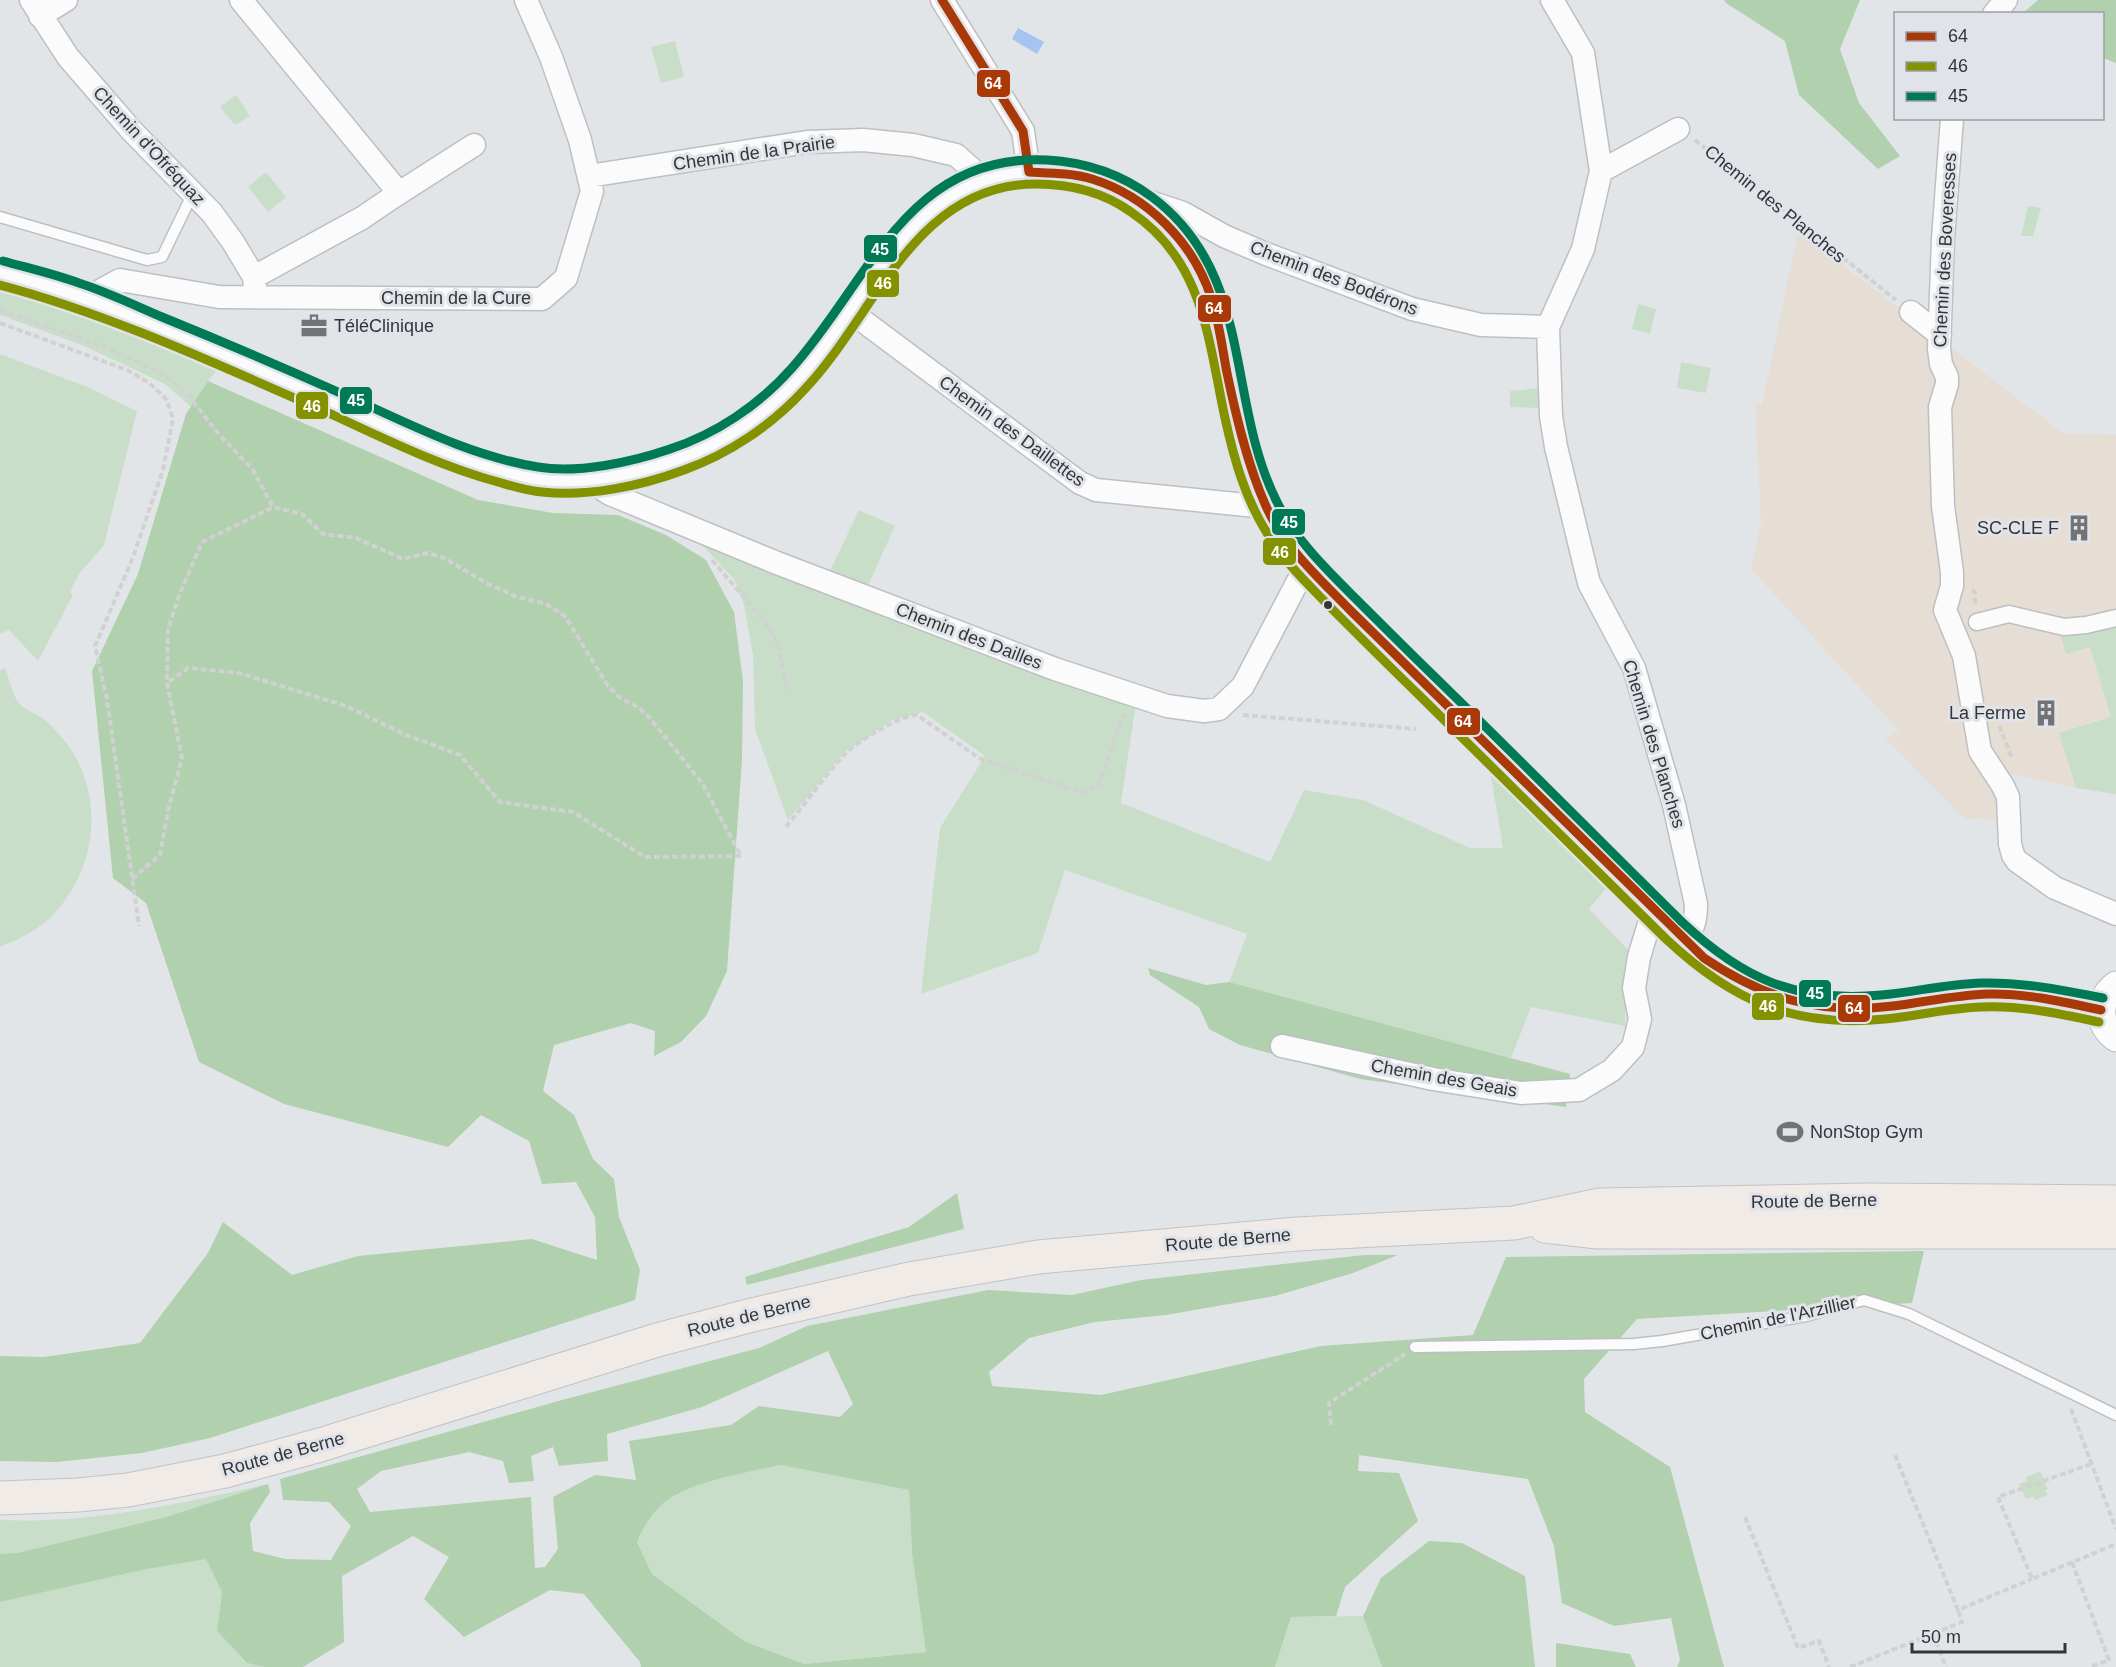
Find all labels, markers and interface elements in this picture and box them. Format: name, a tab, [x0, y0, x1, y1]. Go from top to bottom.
legend	[1894, 12, 2104, 120]
text: 64	[1948, 26, 1968, 46]
text: 46	[1948, 56, 1968, 76]
line badge: 64	[976, 69, 1011, 98]
text: 64	[984, 75, 1002, 92]
street label: Chemin d'Ofréquaz	[89, 83, 209, 209]
text: 45	[1948, 86, 1968, 106]
street label: Chemin de la Prairie	[672, 132, 836, 174]
street label: Chemin des Planches	[1701, 141, 1849, 267]
street label: Chemin des Boveresses	[1930, 152, 1960, 348]
line badge: 45	[863, 234, 898, 263]
street label: Chemin des Bodérons	[1247, 237, 1421, 319]
text: 45	[871, 241, 889, 258]
line badge: 46	[866, 269, 900, 298]
text: 46	[874, 275, 892, 292]
street label: Chemin de la Cure	[381, 288, 531, 308]
line badge: 64	[1197, 294, 1232, 323]
text: 64	[1205, 300, 1223, 317]
office icon: TéléClinique	[299, 311, 329, 341]
place label: TéléClinique	[334, 316, 434, 336]
street label: Chemin des Daillettes	[935, 371, 1089, 491]
line badge: 45	[339, 386, 373, 415]
line badge: 46	[295, 391, 329, 420]
text: 45	[347, 392, 365, 409]
text: 46	[303, 398, 321, 415]
line badge: 45	[1271, 508, 1306, 536]
building icon: SC-CLE F	[2064, 513, 2094, 543]
text: 45	[1280, 514, 1298, 531]
place label: SC-CLE F	[1977, 518, 2059, 538]
line badge: 46	[1262, 537, 1297, 566]
text: 46	[1271, 544, 1289, 561]
street label: Chemin des Dailles	[893, 599, 1045, 673]
unlabelled marker	[1322, 599, 1334, 611]
street label: Chemin des Planches	[1619, 657, 1689, 831]
building icon: La Ferme	[2031, 698, 2061, 728]
place label: La Ferme	[1949, 703, 2026, 723]
line badge: 64	[1446, 707, 1481, 736]
text: 64	[1454, 713, 1472, 730]
line badge: 45	[1798, 979, 1832, 1008]
text: 45	[1806, 985, 1824, 1002]
line badge: 46	[1751, 992, 1785, 1021]
line badge: 64	[1837, 994, 1871, 1023]
text: 46	[1759, 998, 1777, 1015]
text: 64	[1845, 1000, 1863, 1017]
street label: Chemin des Geais	[1369, 1055, 1519, 1101]
sports icon: NonStop Gym	[1775, 1117, 1805, 1147]
place label: NonStop Gym	[1810, 1122, 1923, 1142]
street label: Route de Berne	[1751, 1190, 1877, 1212]
street label: Route de Berne	[1164, 1225, 1292, 1255]
street label: Route de Berne	[685, 1291, 813, 1341]
street label: Chemin de l'Arzillier	[1698, 1292, 1858, 1344]
street label: Route de Berne	[220, 1428, 346, 1480]
scale bar	[1912, 1616, 2065, 1654]
text: 50 m	[1921, 1627, 1961, 1647]

